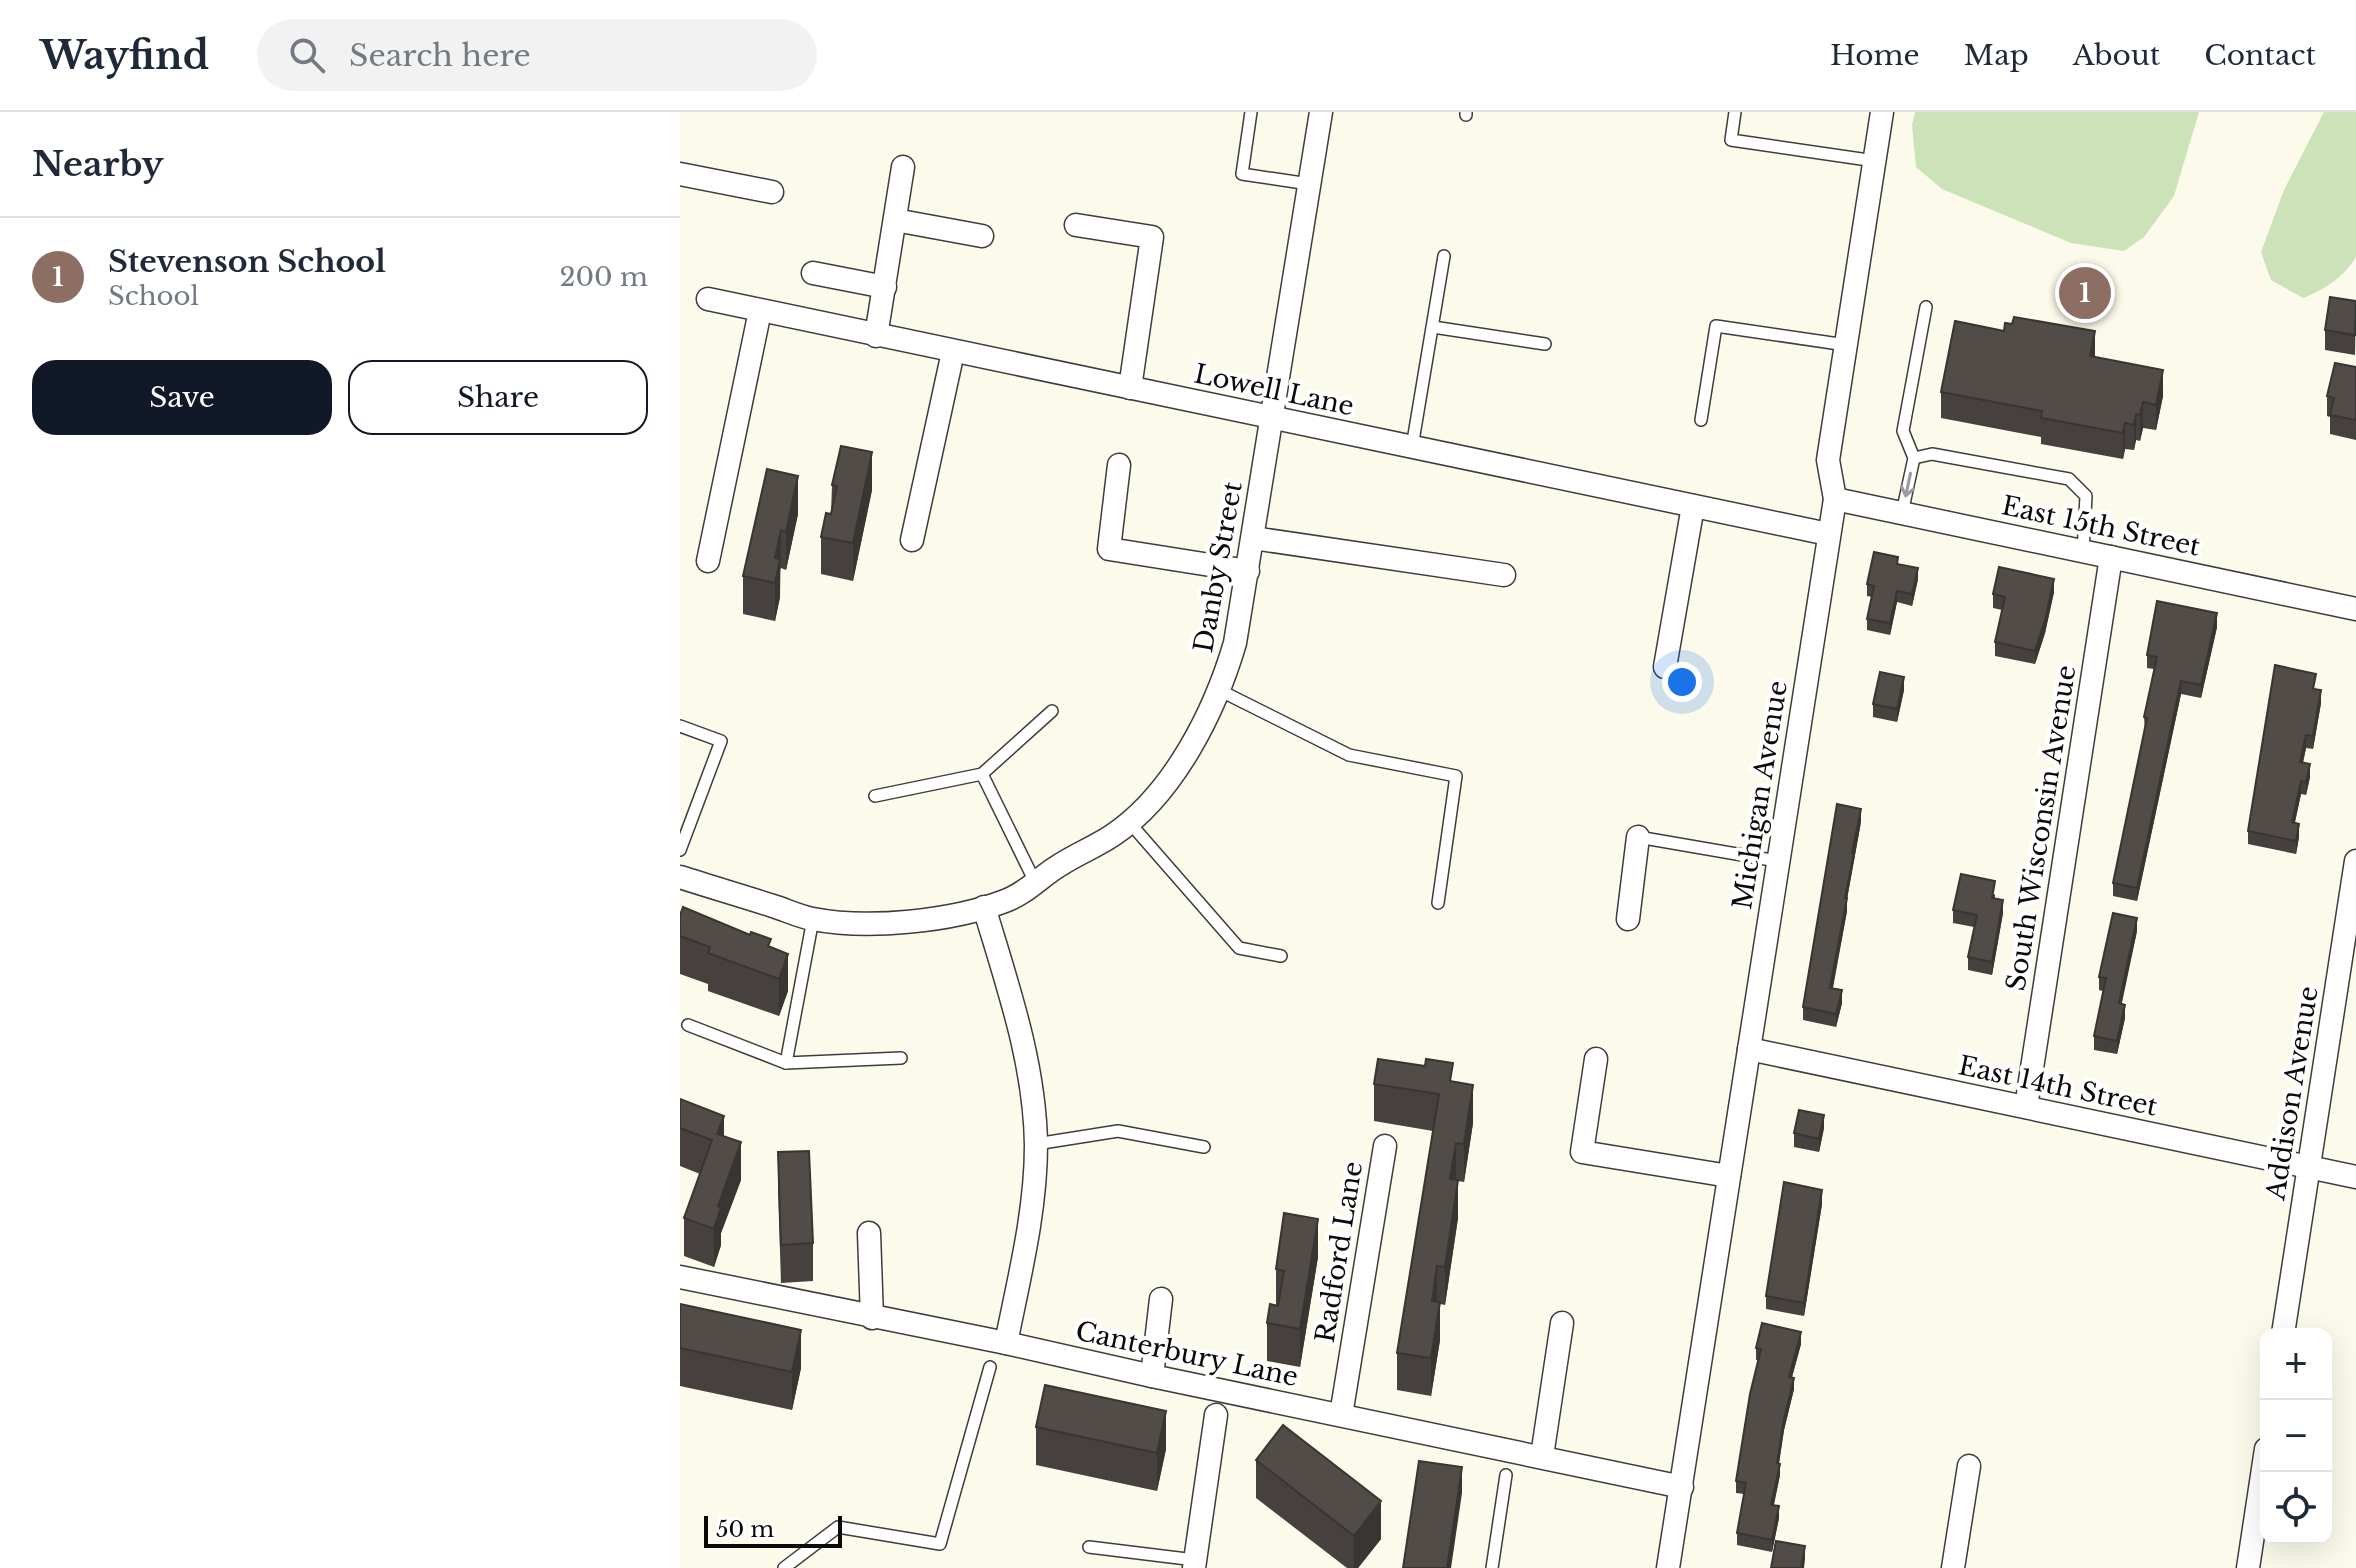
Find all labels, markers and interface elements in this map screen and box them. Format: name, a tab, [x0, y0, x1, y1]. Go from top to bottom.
search box	[257, 19, 817, 91]
text: Wayfind	[40, 32, 209, 79]
icon: search	[285, 33, 329, 77]
text: Search here	[349, 37, 531, 74]
text: Home	[1830, 38, 1920, 73]
text: Map	[1964, 38, 2029, 73]
text: About	[2073, 38, 2160, 73]
text: Contact	[2204, 38, 2316, 73]
text: Nearby	[32, 143, 164, 185]
text: Stevenson School	[108, 243, 386, 280]
text: 1	[52, 261, 64, 293]
text: 200 m	[559, 261, 648, 293]
pin: 1	[2059, 263, 2111, 323]
text: School	[108, 280, 199, 312]
street label: Lowell Lane	[1191, 357, 1357, 423]
button: Save	[32, 360, 332, 435]
button: Share	[348, 360, 648, 435]
one-way arrow	[1900, 472, 1915, 498]
street label: Danby Street	[1187, 479, 1249, 655]
street label: East 15th Street	[1999, 489, 2203, 563]
your location	[1662, 662, 1702, 702]
street label: South Wisconsin Avenue	[1999, 663, 2083, 993]
street label: Michigan Avenue	[1726, 678, 1794, 912]
street label: Addison Avenue	[2259, 984, 2325, 1203]
street label: East 14th Street	[1956, 1049, 2161, 1123]
street label: Radford Lane	[1309, 1159, 1369, 1345]
street label: Canterbury Lane	[1073, 1315, 1301, 1393]
map controls	[2260, 1328, 2332, 1544]
button: +	[2260, 1328, 2332, 1400]
button: −	[2260, 1400, 2332, 1472]
button: locate	[2260, 1472, 2332, 1544]
scale bar	[704, 1512, 842, 1548]
text: 50 m	[716, 1516, 774, 1543]

